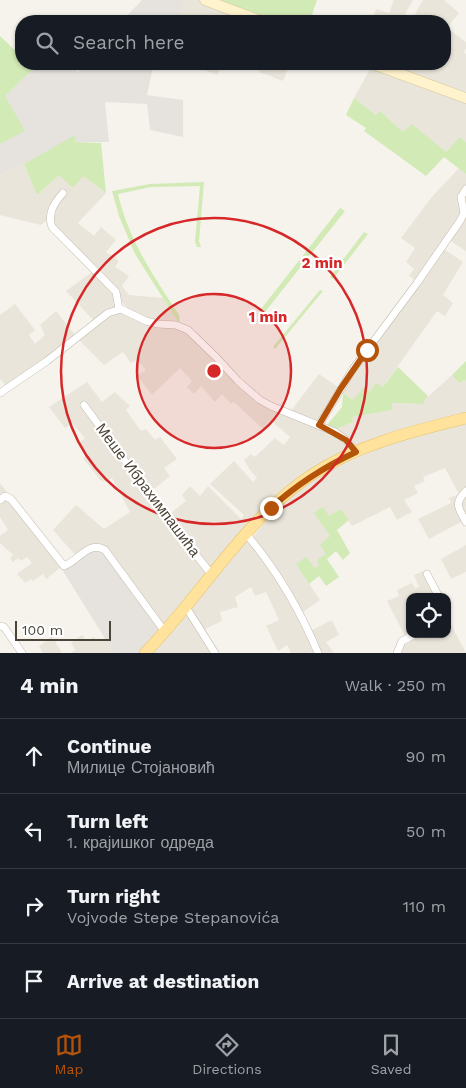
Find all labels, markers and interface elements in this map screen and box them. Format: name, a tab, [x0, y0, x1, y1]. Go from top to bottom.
search box	[15, 15, 451, 70]
icon: search	[33, 29, 61, 57]
text: Search here	[73, 31, 184, 54]
text: 2 min	[301, 254, 343, 272]
text: 1 min	[249, 308, 287, 326]
route start	[356, 339, 379, 362]
centre of rings	[205, 362, 223, 380]
street label: Меше Ибрахимпашића	[92, 420, 204, 561]
route end	[260, 497, 283, 520]
map controls	[406, 593, 451, 638]
button: locate	[406, 593, 451, 638]
scale bar	[15, 618, 111, 641]
text: 100 m	[22, 622, 63, 638]
text: 4 min	[20, 673, 78, 698]
text: Walk · 250 m	[345, 676, 446, 695]
text: Continue	[67, 735, 151, 758]
icon: ahead	[20, 742, 48, 770]
text: 90 m	[405, 747, 446, 766]
text: Милице Стојановић	[67, 758, 215, 777]
text: Turn left	[67, 810, 148, 833]
icon: left	[20, 817, 48, 845]
text: 50 m	[406, 822, 446, 841]
text: 1. крајишког одреда	[67, 833, 214, 852]
text: Turn right	[67, 885, 160, 908]
icon: right	[20, 892, 48, 920]
text: 110 m	[403, 897, 446, 916]
text: Vojvode Stepe Stepanovića	[67, 908, 279, 927]
icon: arrive	[20, 967, 48, 995]
text: Arrive at destination	[67, 970, 259, 993]
tab: Map	[55, 1031, 83, 1077]
tab: Directions	[192, 1031, 262, 1077]
tab: Saved	[371, 1031, 411, 1077]

